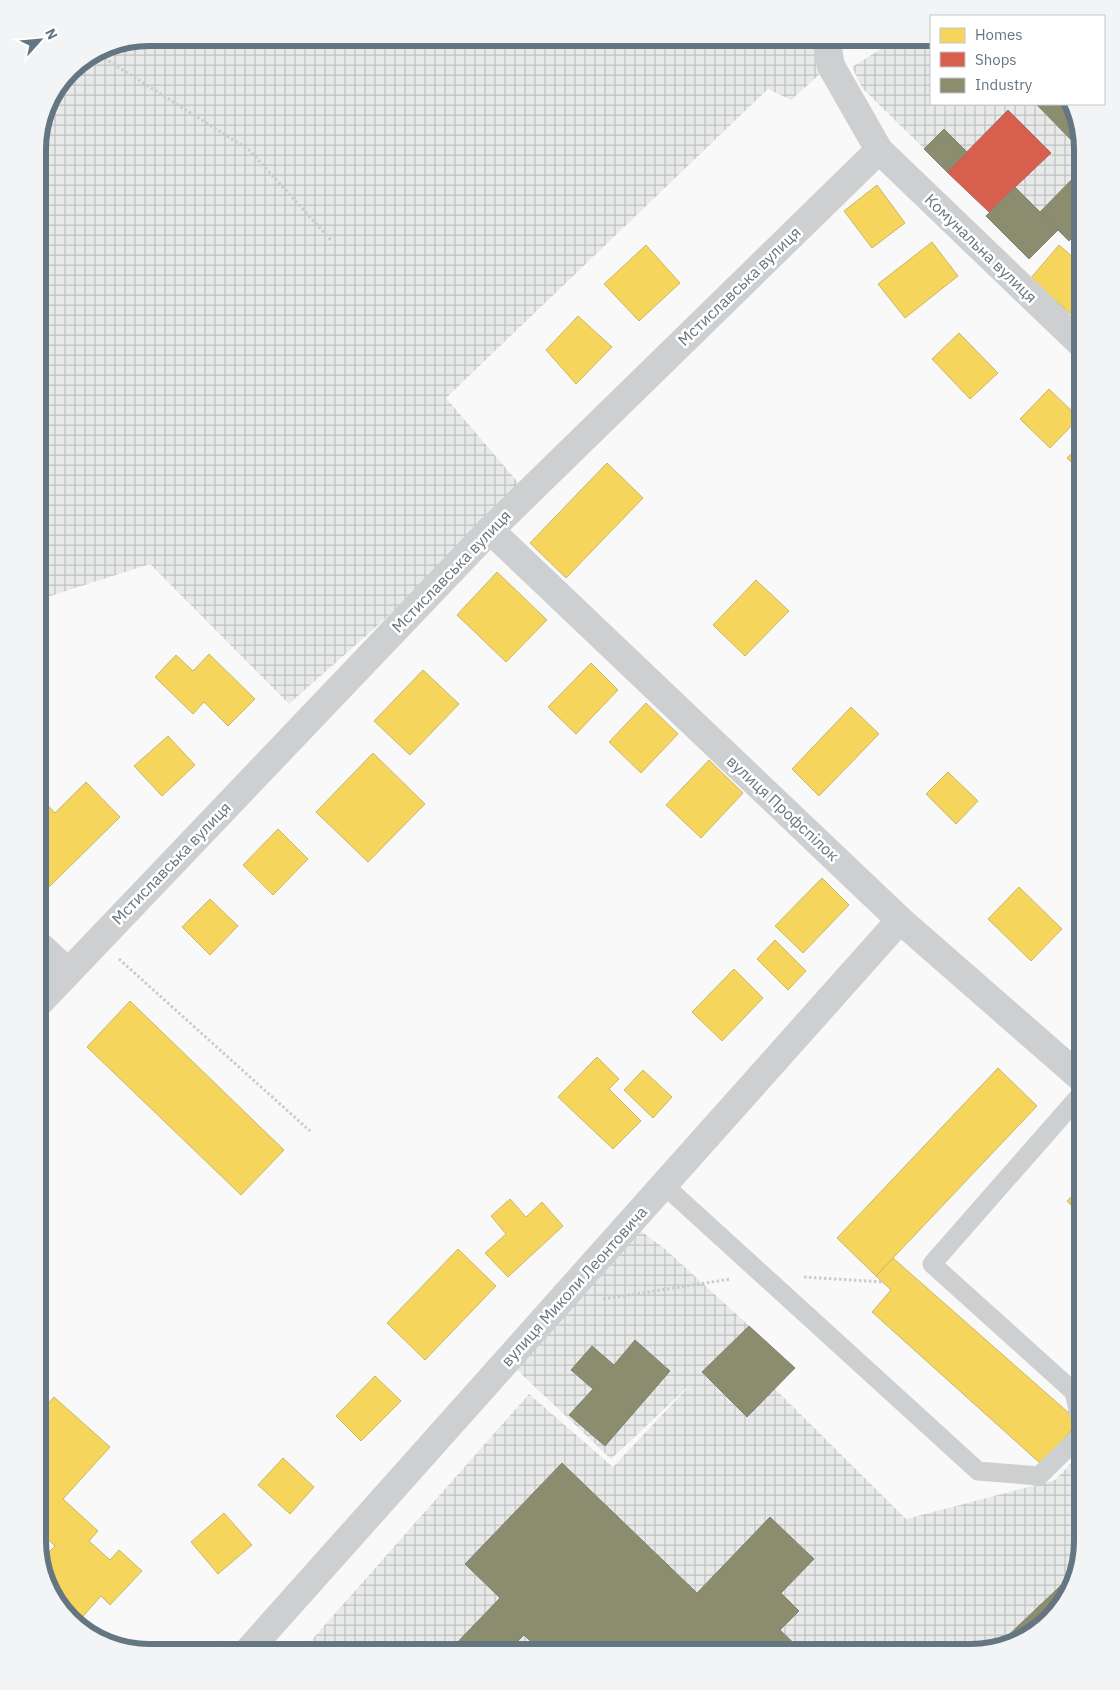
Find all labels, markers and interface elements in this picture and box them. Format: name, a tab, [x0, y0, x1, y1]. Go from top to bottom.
north arrow	[15, 15, 65, 65]
legend	[930, 15, 1105, 105]
text: N	[41, 25, 62, 43]
text: Homes	[975, 25, 1023, 44]
text: Shops	[975, 50, 1017, 69]
text: Industry	[975, 75, 1033, 94]
street label: Комунальна вулиця	[921, 189, 1041, 307]
street label: Мстиславська вулиця	[673, 222, 805, 350]
street label: Мстиславська вулиця	[387, 505, 515, 637]
street label: вулиця Профспілок	[723, 751, 843, 865]
street label: Мстиславська вулиця	[107, 797, 235, 929]
street label: вулиця Миколи Леонтовича	[497, 1201, 652, 1370]

